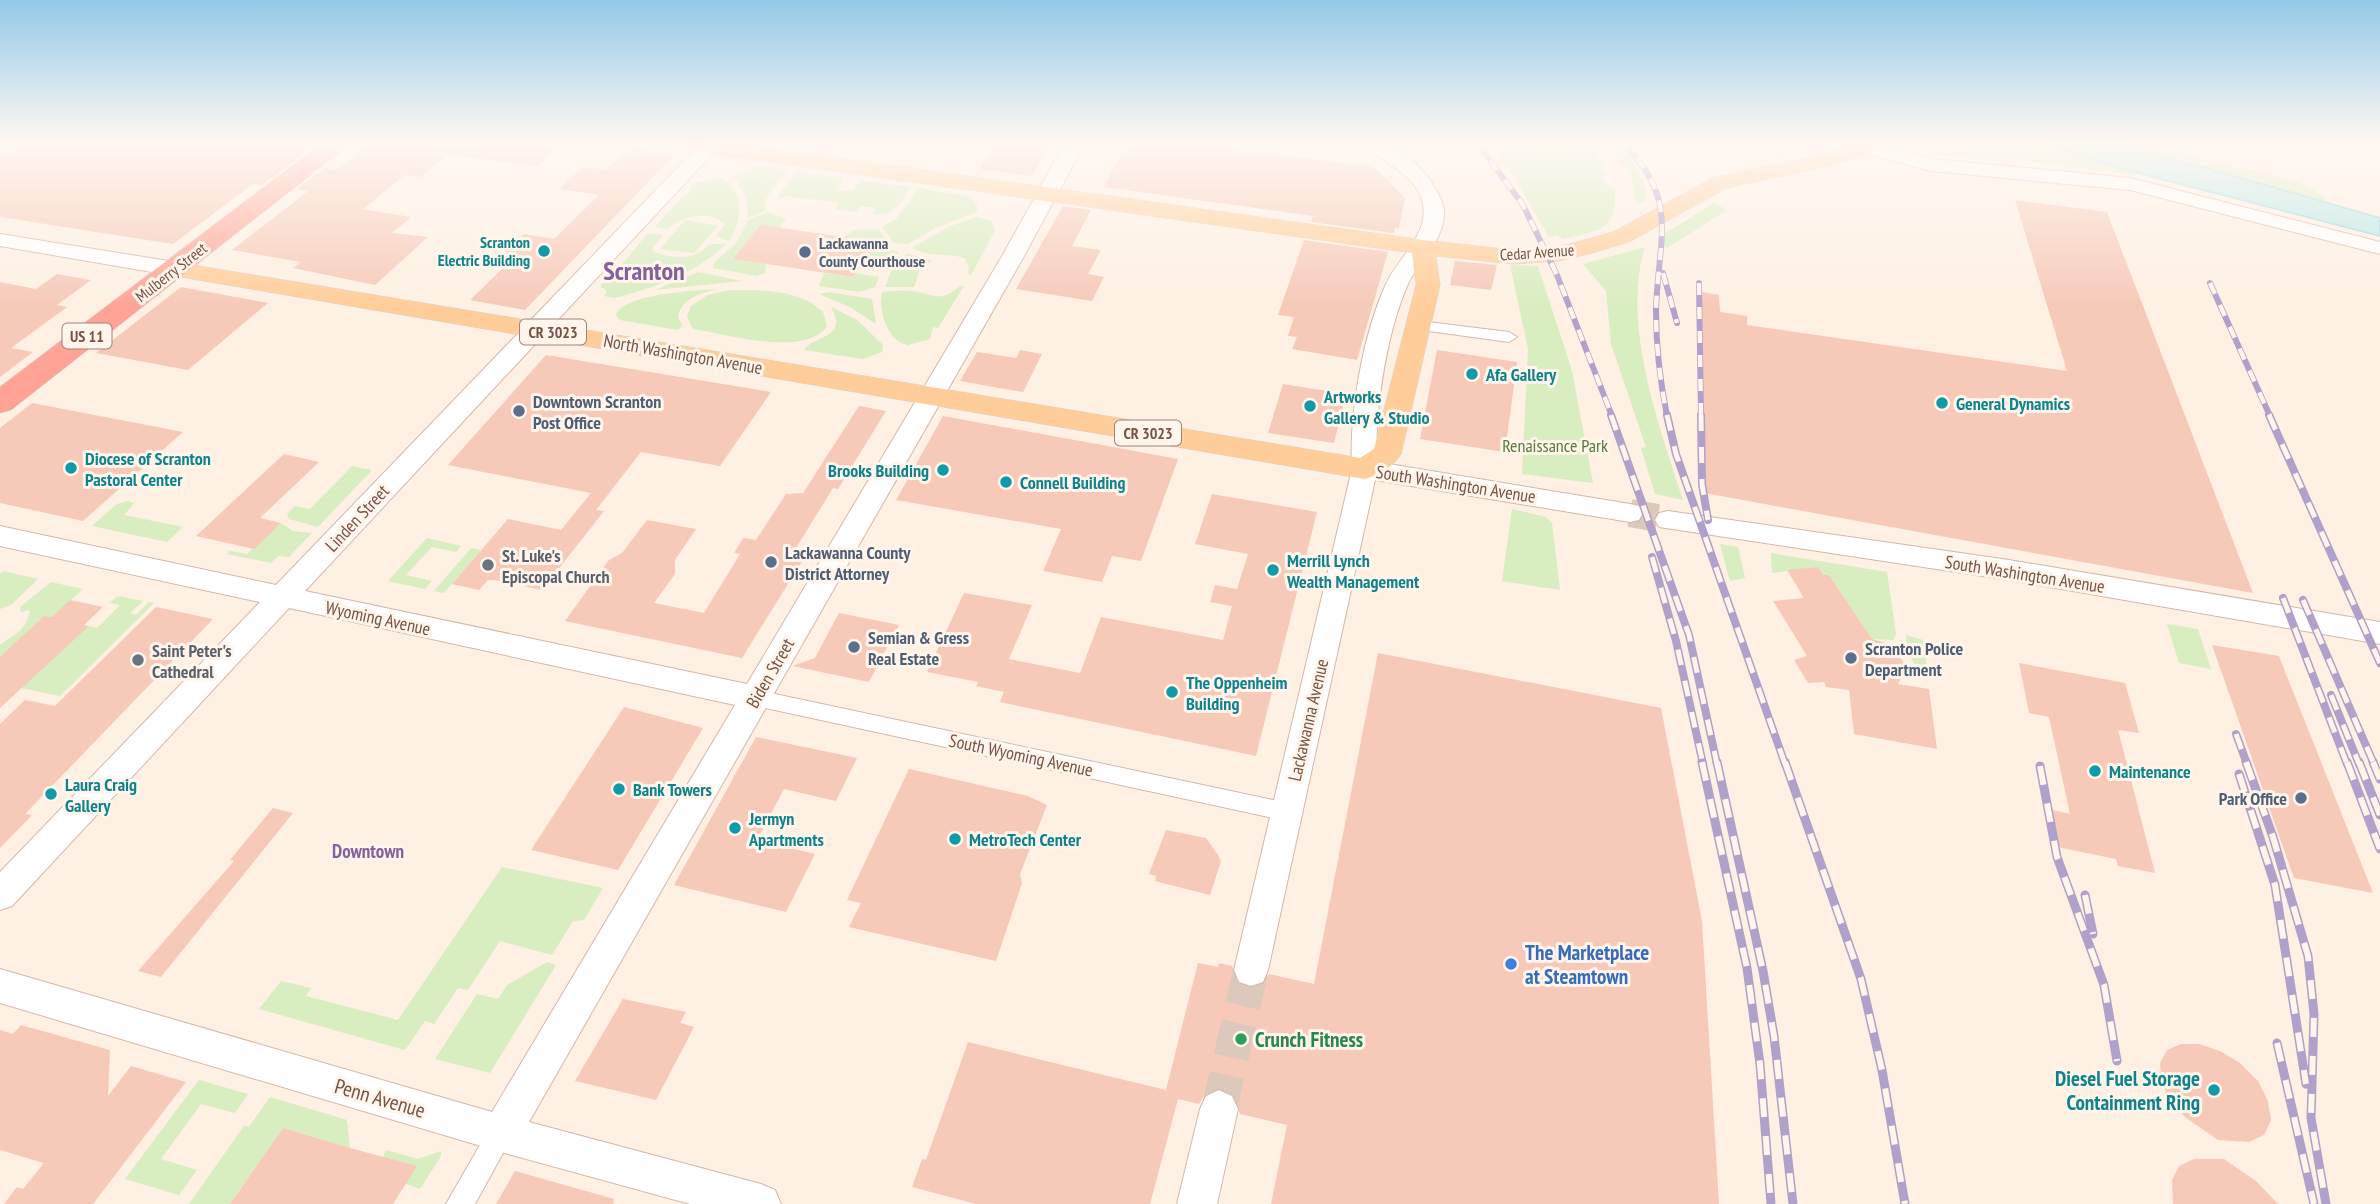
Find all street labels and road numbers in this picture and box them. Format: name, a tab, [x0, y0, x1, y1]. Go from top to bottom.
street label: Mulberry Street	[131, 238, 211, 306]
street label: Cedar Avenue	[1499, 239, 1575, 265]
road number: CR 3023	[520, 320, 586, 344]
road number: US 11	[62, 324, 112, 348]
street label: North Washington Avenue	[602, 329, 764, 379]
road number: CR 3023	[1115, 420, 1181, 446]
street label: South Washington Avenue	[1375, 460, 1537, 508]
street label: Linden Street	[320, 480, 394, 556]
street label: South Washington Avenue	[1944, 550, 2106, 598]
street label: Wyoming Avenue	[323, 596, 433, 640]
street label: Biden Street	[741, 634, 799, 712]
street label: Lackawanna Avenue	[1283, 657, 1333, 783]
street label: South Wyoming Avenue	[947, 729, 1095, 781]
street label: Penn Avenue	[332, 1072, 428, 1124]

